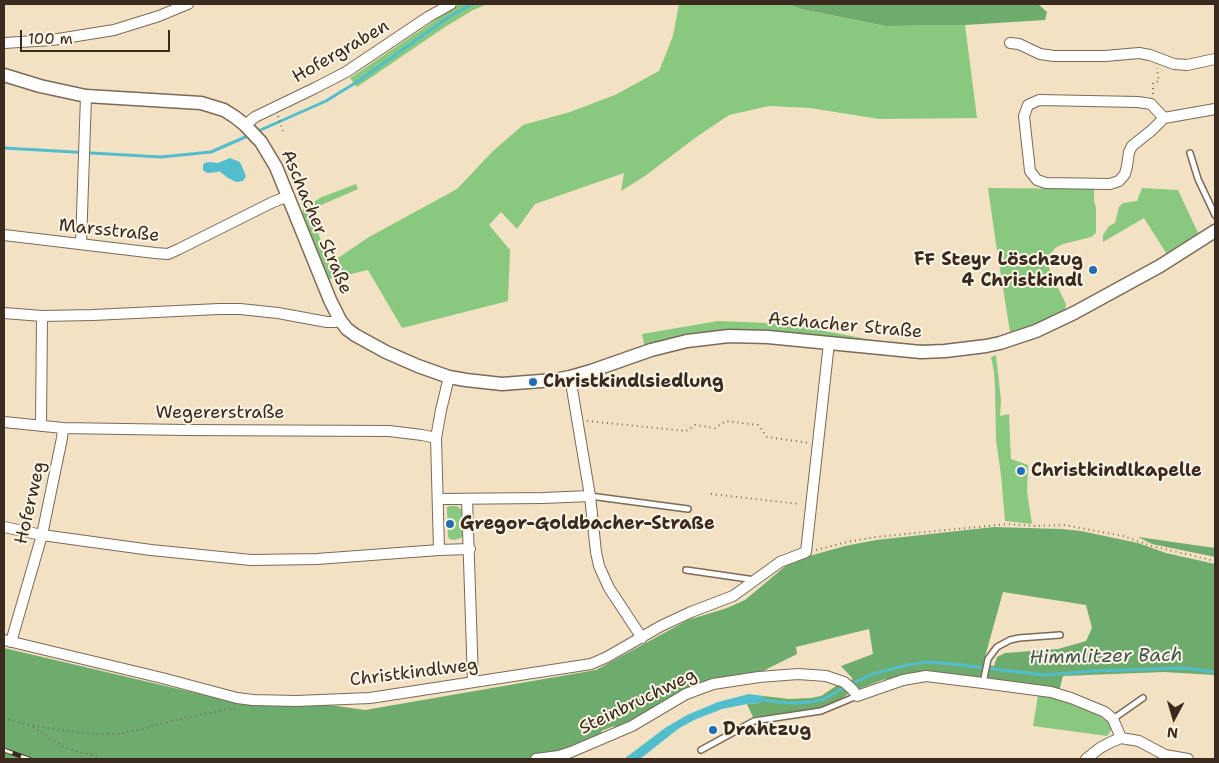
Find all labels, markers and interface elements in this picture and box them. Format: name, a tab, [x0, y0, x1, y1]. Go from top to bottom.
street label: Hofergraben	[289, 16, 393, 88]
scale bar	[22, 20, 172, 52]
text: 100 m	[28, 29, 73, 49]
street label: Aschacher Straße	[276, 147, 356, 297]
street label: Marsstraße	[58, 215, 160, 247]
place label: FF Steyr Löschzug 4 Christkindl	[914, 249, 1083, 292]
marker: FF Steyr Löschzug 4 Christkindl	[1087, 264, 1099, 276]
street label: Aschacher Straße	[767, 308, 923, 344]
place label: Christkindlsiedlung	[543, 371, 724, 393]
marker: Christkindlsiedlung	[527, 376, 539, 388]
street label: Wegererstraße	[155, 402, 285, 424]
street label: Hoferweg	[11, 460, 51, 546]
place label: Christkindlkapelle	[1031, 460, 1202, 482]
marker: Christkindlkapelle	[1015, 465, 1027, 477]
place label: Gregor-Goldbacher-Straße	[460, 513, 715, 535]
marker: Gregor-Goldbacher-Straße	[444, 518, 456, 530]
water label: Himmlitzer Bach	[1029, 644, 1183, 670]
street label: Christkindlweg	[349, 654, 479, 692]
street label: Steinbruchweg	[576, 664, 700, 740]
north arrow	[1149, 693, 1199, 743]
place label: Drahtzug	[723, 719, 811, 741]
text: N	[1166, 723, 1179, 742]
marker: Drahtzug	[707, 724, 719, 736]

